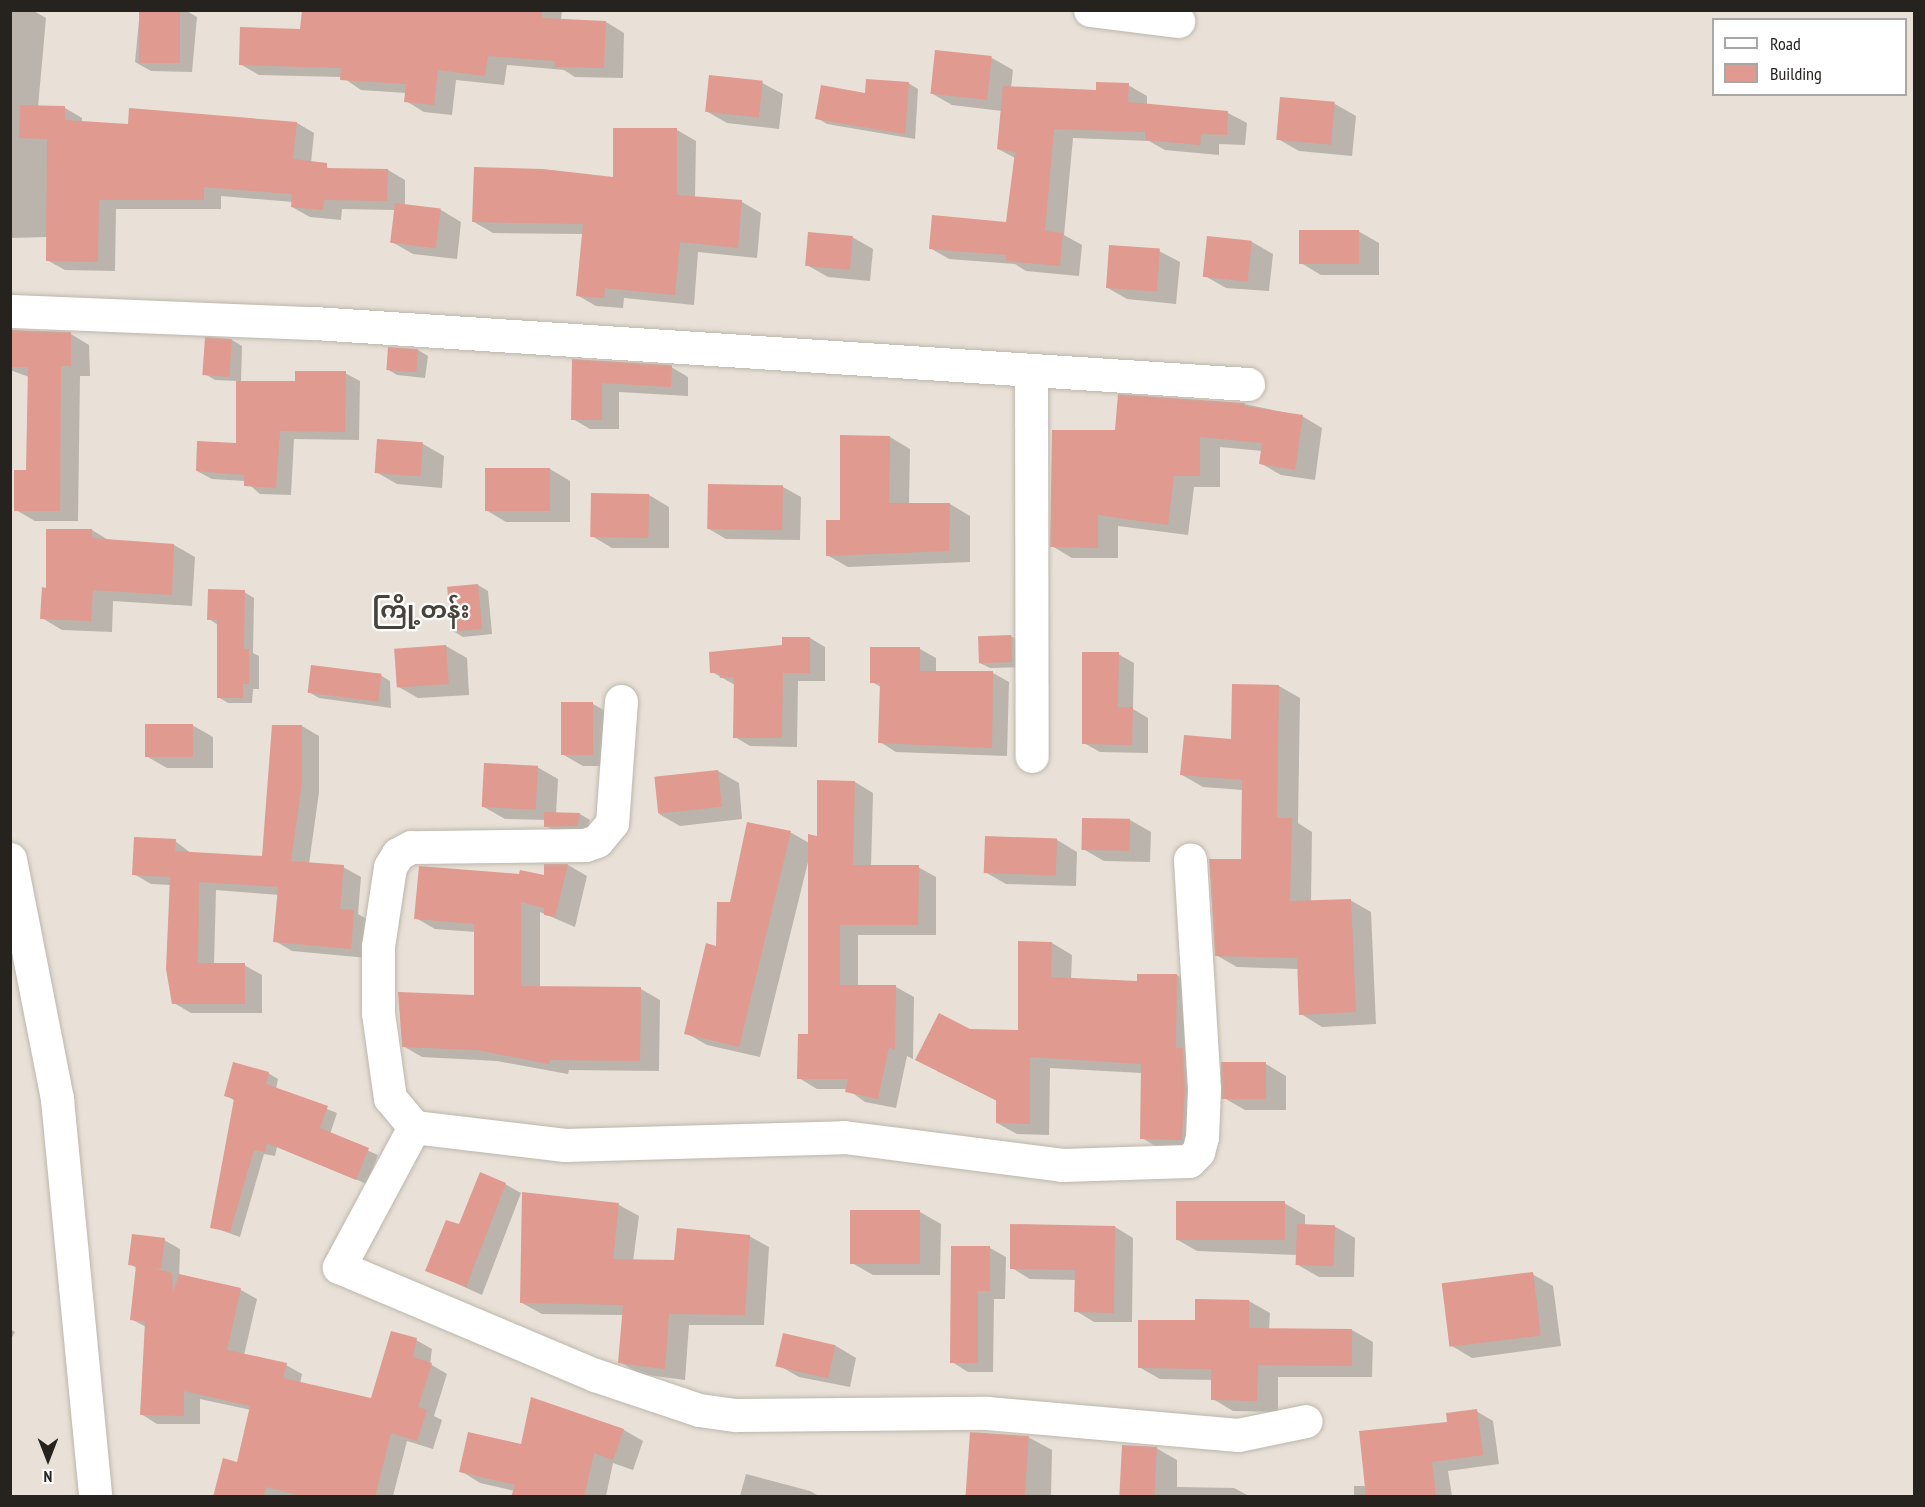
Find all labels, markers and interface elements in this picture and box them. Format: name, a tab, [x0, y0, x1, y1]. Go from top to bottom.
legend	[1712, 18, 1907, 96]
text: Road	[1770, 32, 1801, 55]
text: Building	[1770, 62, 1822, 85]
district label: ကြို့တန်း	[372, 596, 470, 624]
north arrow	[18, 1429, 78, 1489]
text: N	[44, 1467, 52, 1487]

